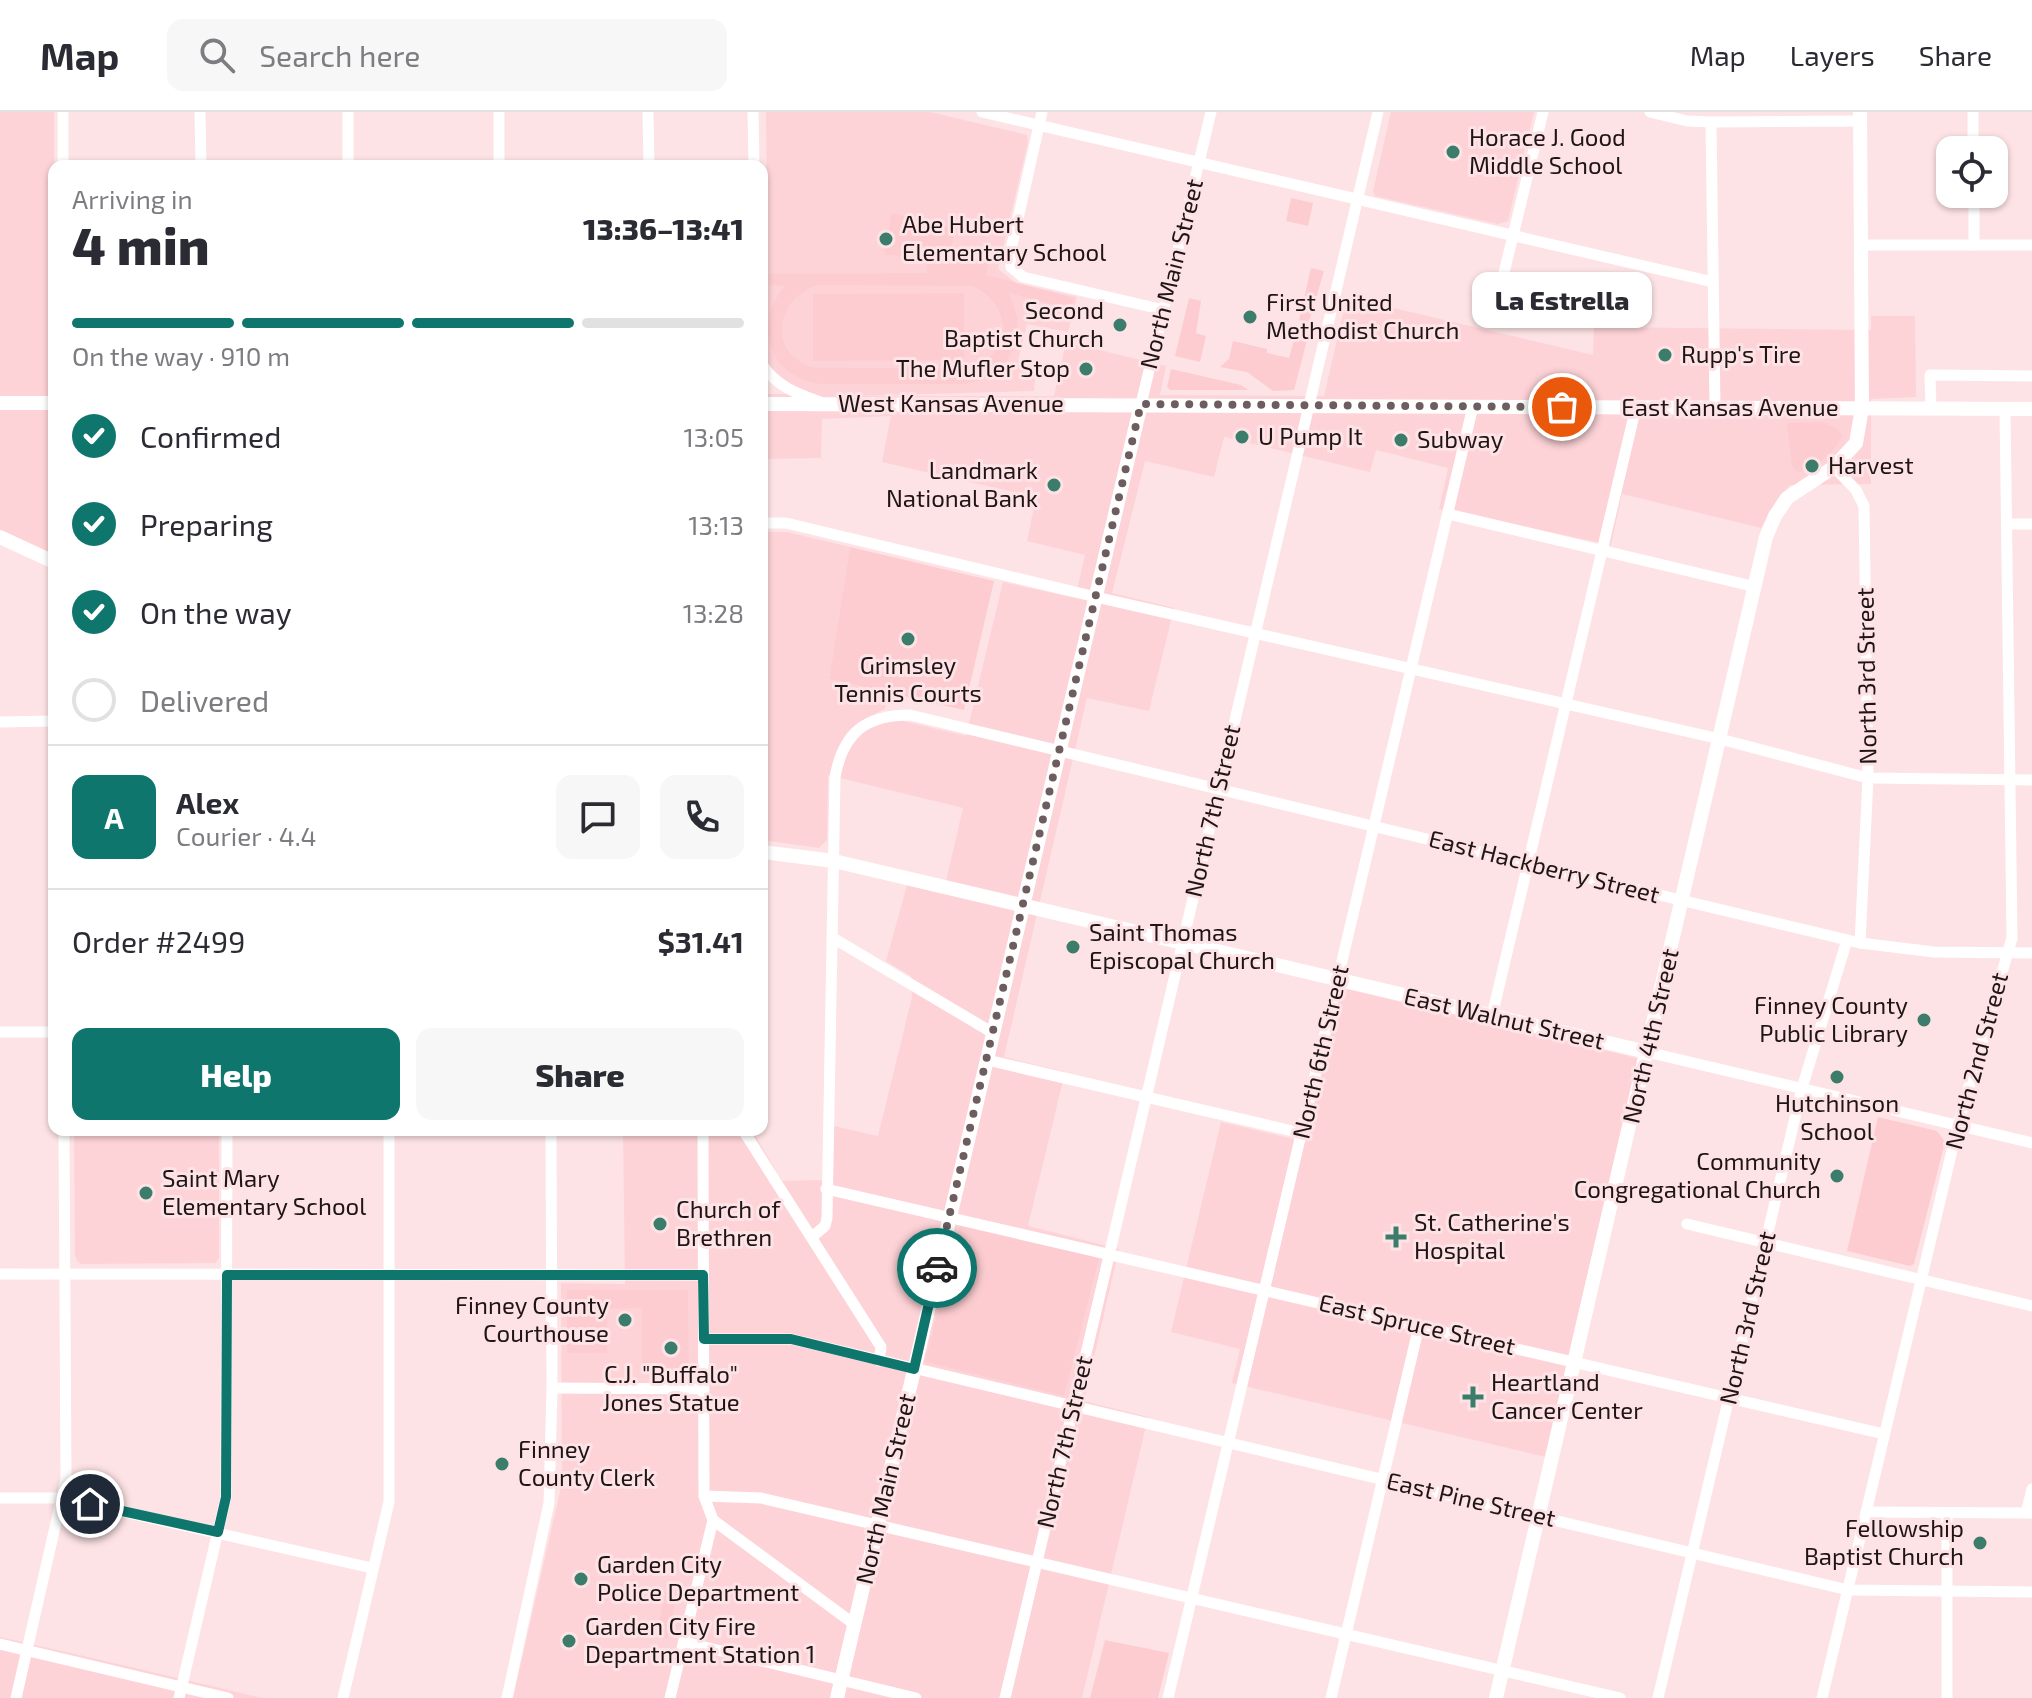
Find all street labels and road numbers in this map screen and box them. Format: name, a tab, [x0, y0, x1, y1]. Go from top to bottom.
street label: North Main Street	[1133, 176, 1208, 372]
street label: West Kansas Avenue	[838, 388, 1064, 417]
street label: East Kansas Avenue	[1621, 392, 1839, 421]
street label: North 3rd Street	[1849, 587, 1882, 765]
street label: North 7th Street	[1178, 722, 1245, 900]
street label: East Hackberry Street	[1426, 823, 1663, 908]
street label: North 4th Street	[1615, 945, 1684, 1126]
street label: North 6th Street	[1285, 962, 1354, 1141]
street label: North 2nd Street	[1938, 969, 2013, 1152]
street label: East Walnut Street	[1401, 980, 1607, 1055]
street label: North 3rd Street	[1712, 1228, 1781, 1407]
street label: East Spruce Street	[1316, 1287, 1518, 1360]
street label: North 7th Street	[1030, 1353, 1097, 1531]
street label: North Main Street	[849, 1390, 921, 1587]
street label: East Pine Street	[1384, 1465, 1559, 1532]

